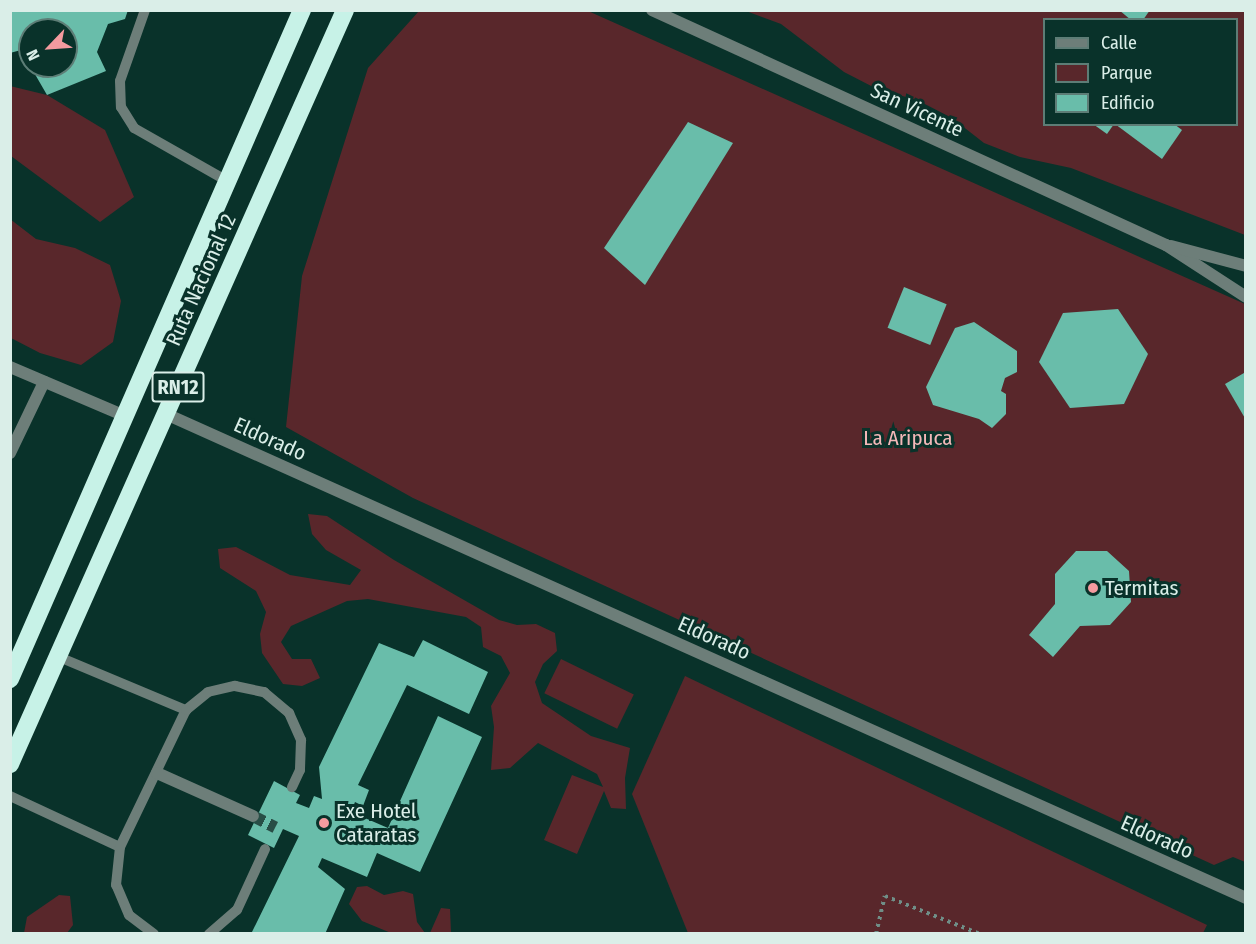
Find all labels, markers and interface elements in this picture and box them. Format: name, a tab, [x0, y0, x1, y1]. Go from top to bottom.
north arrow	[18, 18, 78, 78]
legend	[1043, 18, 1238, 126]
text: Calle	[1101, 32, 1137, 54]
text: N	[22, 47, 44, 63]
text: Parque	[1101, 62, 1152, 84]
street label: San Vicente	[867, 78, 967, 142]
text: Edificio	[1101, 92, 1154, 114]
street label: Ruta Nacional 12	[161, 210, 241, 350]
road number: RN12	[151, 370, 205, 404]
street label: Eldorado	[230, 412, 310, 466]
park label: La Aripuca	[863, 425, 953, 451]
place label: Termitas	[1105, 575, 1179, 601]
marker: Termitas	[1086, 581, 1100, 595]
street label: Eldorado	[674, 611, 754, 665]
place label: Exe Hotel Cataratas	[336, 798, 417, 848]
street label: Eldorado	[1117, 810, 1197, 864]
marker: Exe Hotel Cataratas	[317, 816, 331, 830]

